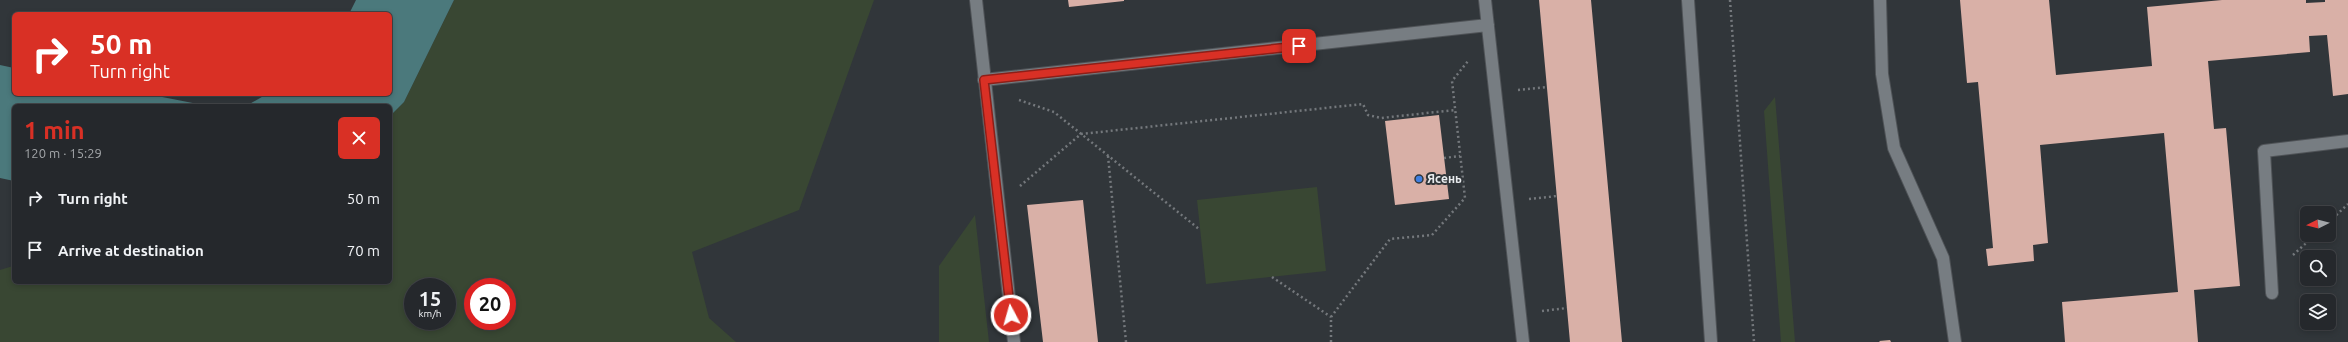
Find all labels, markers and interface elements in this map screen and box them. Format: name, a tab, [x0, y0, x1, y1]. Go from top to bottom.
icon: right	[24, 28, 76, 80]
text: 50 m	[90, 28, 152, 59]
pin	[1282, 29, 1316, 63]
icon: arrive	[1288, 35, 1310, 57]
text: Turn right	[90, 61, 170, 81]
text: 1 min	[24, 117, 85, 144]
button: close	[338, 117, 380, 159]
text: 120 m · 15:29	[24, 146, 102, 160]
place label: Ясень	[1427, 172, 1462, 185]
marker: Ясень	[1414, 174, 1424, 184]
icon: right	[24, 187, 46, 209]
text: Turn right	[58, 190, 128, 207]
text: 50 m	[347, 190, 380, 207]
north arrow	[2300, 206, 2336, 242]
map controls	[2300, 206, 2336, 330]
icon: arrive	[24, 239, 46, 261]
text: Arrive at destination	[58, 242, 204, 259]
text: 70 m	[347, 242, 380, 259]
button: search	[2300, 250, 2336, 286]
speed limit sign: 20	[464, 278, 516, 330]
text: 15	[419, 287, 441, 310]
position arrow	[990, 294, 1032, 336]
button: layers	[2300, 294, 2336, 330]
text: km/h	[418, 308, 442, 319]

